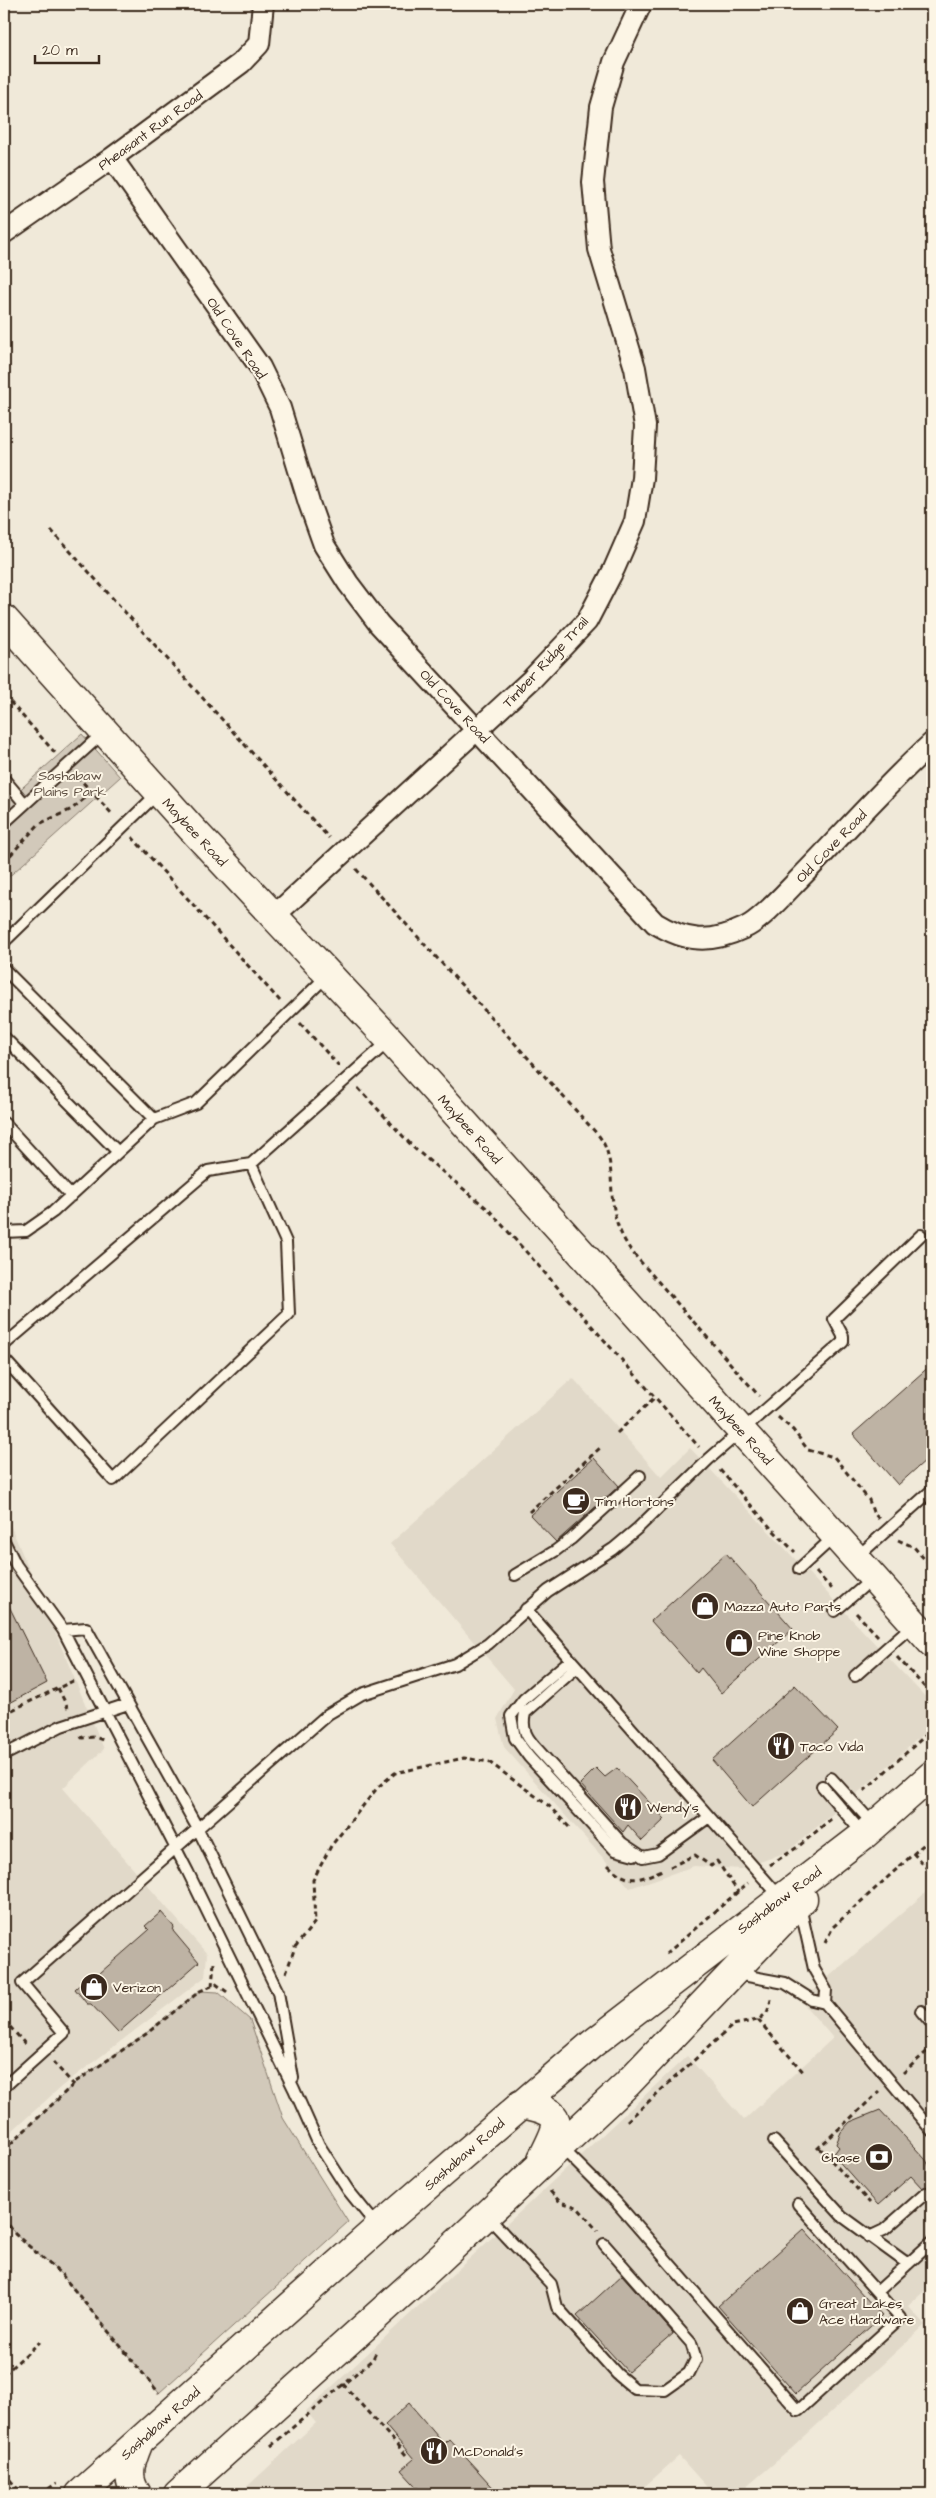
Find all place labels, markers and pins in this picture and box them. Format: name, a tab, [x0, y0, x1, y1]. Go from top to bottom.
cafe icon: Tim Hortons	[561, 1486, 591, 1516]
place label: Tim Hortons	[595, 1492, 674, 1512]
shop icon: Mazza Auto Parts	[690, 1591, 720, 1621]
place label: Mazza Auto Parts	[724, 1597, 841, 1617]
place label: Pine Knob Wine Shoppe	[758, 1626, 841, 1662]
shop icon: Pine Knob Wine Shoppe	[724, 1628, 754, 1658]
restaurant icon: Taco Vida	[766, 1731, 796, 1761]
place label: Taco Vida	[800, 1737, 863, 1757]
restaurant icon: Wendy's	[613, 1792, 643, 1822]
place label: Wendy's	[647, 1798, 699, 1818]
shop icon: Verizon	[79, 1972, 109, 2002]
place label: Verizon	[113, 1978, 161, 1998]
bank icon: Chase	[864, 2142, 894, 2172]
place label: Chase	[821, 2148, 860, 2168]
place label: Great Lakes Ace Hardware	[819, 2294, 915, 2330]
shop icon: Great Lakes Ace Hardware	[785, 2296, 815, 2326]
restaurant icon: McDonald's	[419, 2436, 449, 2466]
place label: McDonald's	[453, 2442, 523, 2462]

